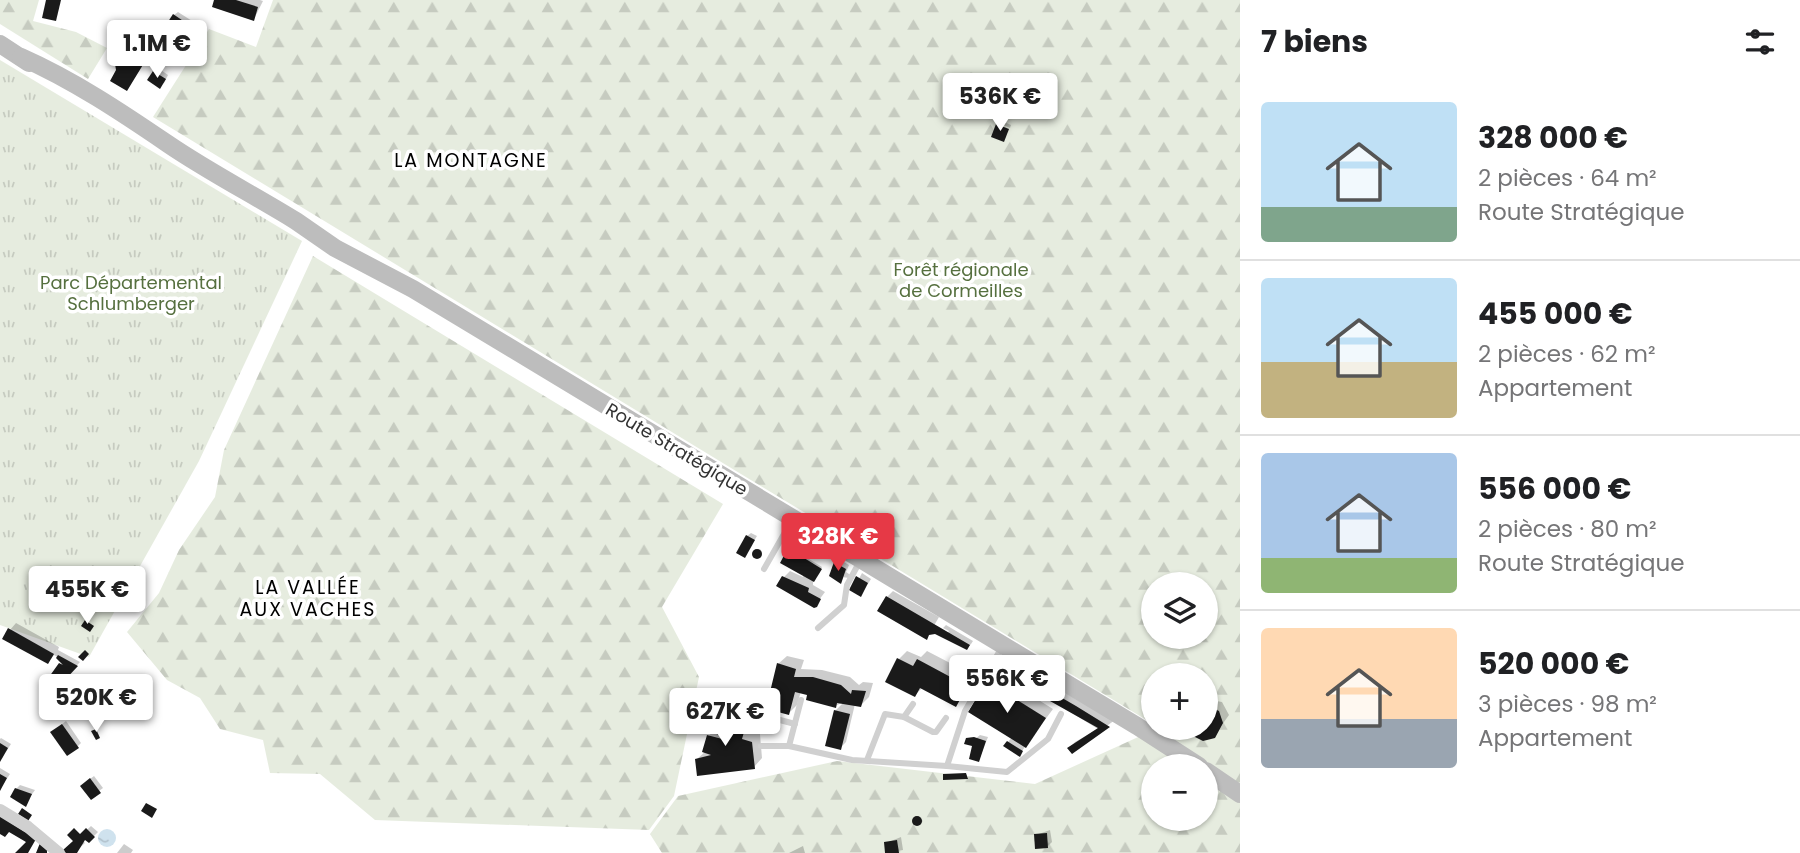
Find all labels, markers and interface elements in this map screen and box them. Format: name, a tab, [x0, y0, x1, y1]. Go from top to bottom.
pin: 1.1M €	[100, 20, 214, 80]
text: 7 biens	[1261, 20, 1368, 63]
icon: filters	[1741, 23, 1779, 61]
text: 1.1M €	[123, 27, 191, 59]
pin: 536K €	[943, 74, 1057, 133]
text: 536K €	[959, 80, 1041, 112]
text: 328 000 €	[1478, 116, 1628, 159]
icon: home	[1317, 130, 1401, 214]
district label: LA MONTAGNE	[394, 147, 548, 174]
text: 2 pièces · 64 m²	[1478, 162, 1657, 194]
text: Route Stratégique	[1478, 196, 1685, 228]
park label: Forêt régionale de Cormeilles	[893, 257, 1029, 303]
park label: Parc Départemental Schlumberger	[40, 270, 222, 316]
text: 455 000 €	[1478, 292, 1633, 335]
icon: home	[1317, 306, 1401, 390]
text: 2 pièces · 62 m²	[1478, 338, 1655, 370]
text: Appartement	[1478, 372, 1632, 404]
street label: Route Stratégique	[601, 397, 753, 501]
text: 556 000 €	[1478, 467, 1631, 510]
icon: home	[1317, 481, 1401, 565]
text: 2 pièces · 80 m²	[1478, 513, 1657, 545]
pin: 328K €	[781, 514, 895, 573]
text: 328K €	[797, 520, 879, 552]
text: Route Stratégique	[1478, 547, 1685, 579]
pin: 455K €	[30, 566, 144, 626]
map controls	[1141, 572, 1218, 831]
button: layers	[1141, 572, 1218, 649]
text: 455K €	[45, 573, 129, 605]
district label: LA VALLÉE AUX VACHES	[240, 574, 376, 623]
text: 520 000 €	[1478, 642, 1629, 685]
pin: 556K €	[950, 656, 1064, 715]
icon: home	[1317, 656, 1401, 740]
text: 556K €	[965, 662, 1049, 694]
button: +	[1141, 663, 1218, 740]
pin: 520K €	[39, 674, 153, 734]
text: 520K €	[55, 681, 137, 713]
pin: 627K €	[668, 688, 782, 748]
text: 3 pièces · 98 m²	[1478, 688, 1657, 720]
text: 627K €	[685, 695, 765, 727]
text: Appartement	[1478, 722, 1632, 754]
button: −	[1141, 754, 1218, 831]

